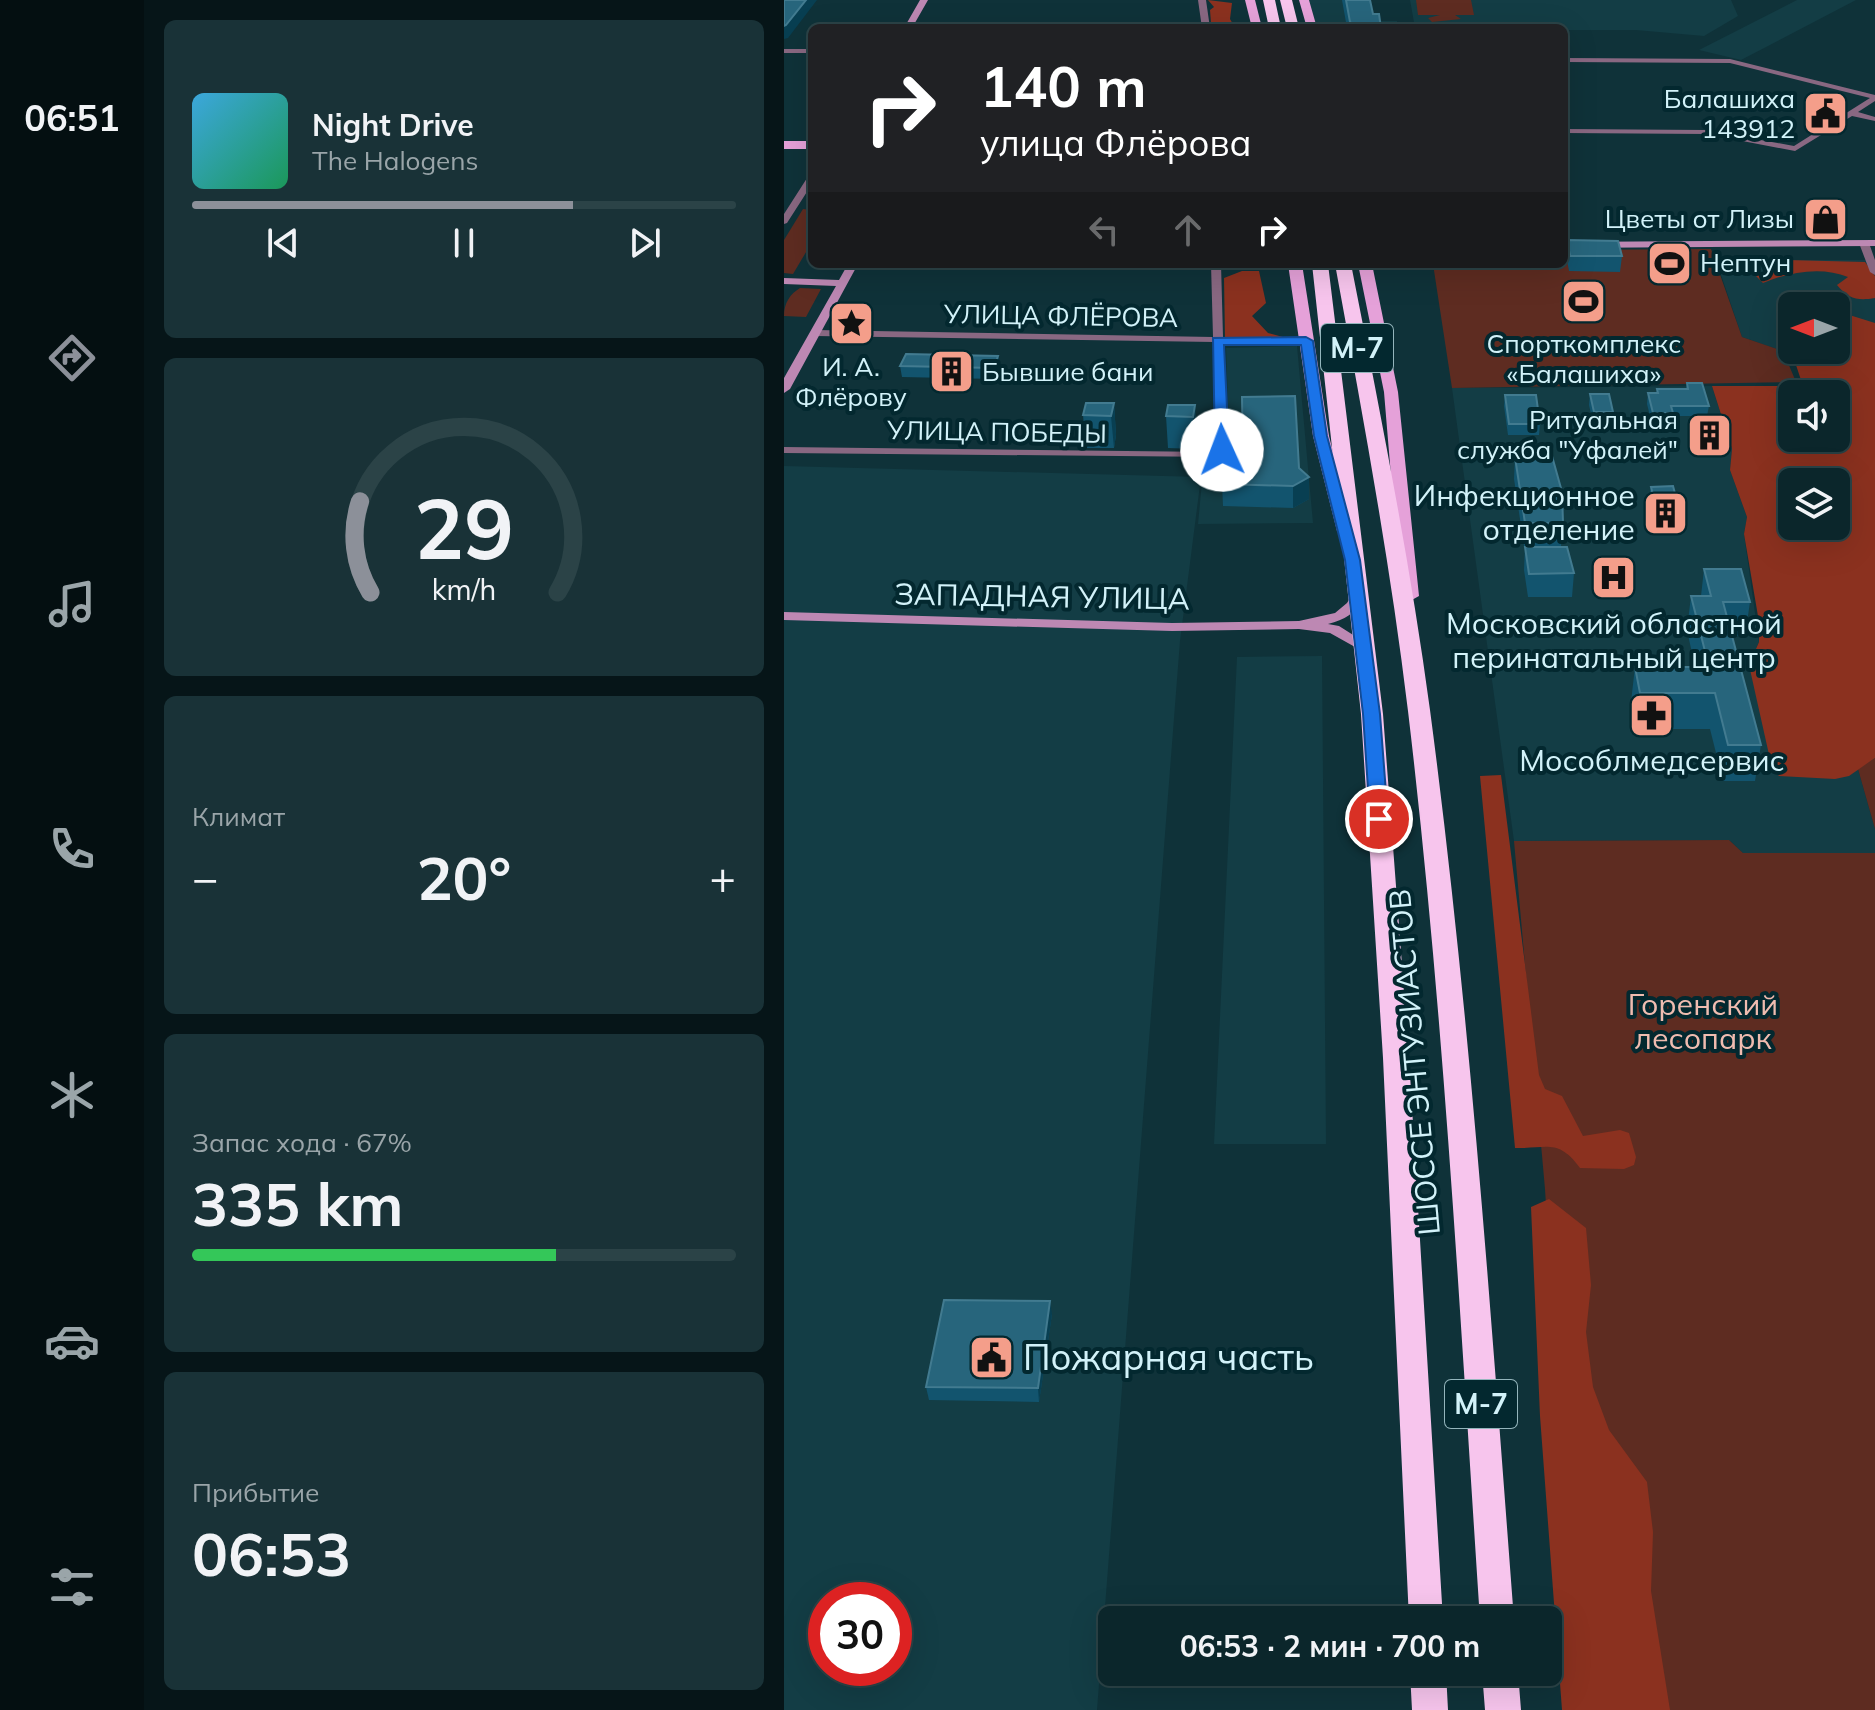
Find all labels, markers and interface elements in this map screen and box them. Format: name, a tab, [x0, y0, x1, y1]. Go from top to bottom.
text: 140 m	[980, 51, 1147, 121]
icon: right	[848, 56, 952, 160]
place label: Балашиха 143912	[1664, 82, 1795, 145]
public building icon: Балашиха 143912	[1802, 90, 1850, 138]
text: 06:51	[24, 95, 120, 140]
text: Night Drive	[312, 106, 474, 144]
text: улица Флёрова	[980, 120, 1252, 165]
text: The Halogens	[312, 144, 478, 177]
shop icon: Цветы от Лизы	[1801, 195, 1849, 243]
place label: Цветы от Лизы	[1605, 202, 1794, 235]
icon: left	[1082, 208, 1126, 252]
icon: ahead	[1166, 208, 1210, 252]
icon: right	[1250, 208, 1294, 252]
icon: previous	[261, 221, 305, 265]
icon: pause	[442, 221, 486, 265]
icon: next	[623, 221, 667, 265]
sports icon: Нептун	[1645, 239, 1693, 287]
place label: Нептун	[1700, 246, 1791, 279]
sports icon: Спорткомплекс «Балашиха»	[1560, 277, 1608, 325]
north arrow	[1778, 292, 1850, 364]
map controls	[1778, 292, 1850, 540]
street label: УЛИЦА ФЛЁРОВА	[943, 297, 1178, 334]
place icon: И. А. Флёрову	[827, 300, 875, 348]
road number: М-7	[1321, 324, 1393, 372]
place label: Спорткомплекс «Балашиха»	[1487, 327, 1681, 390]
icon: directions	[44, 330, 100, 386]
building icon: Бывшие бани	[927, 348, 975, 396]
place label: И. А. Флёрову	[795, 350, 907, 413]
place label: Бывшие бани	[982, 355, 1153, 388]
button: sound	[1778, 380, 1850, 452]
place label: Ритуальная служба "Уфалей"	[1457, 403, 1678, 466]
position arrow	[1180, 408, 1264, 492]
building icon: Ритуальная служба "Уфалей"	[1685, 411, 1733, 459]
street label: УЛИЦА ПОБЕДЫ	[886, 413, 1107, 450]
button: layers	[1778, 468, 1850, 540]
text: 29	[414, 475, 514, 580]
place label: Инфекционное отделение	[1414, 476, 1635, 548]
building icon: Инфекционное отделение	[1642, 489, 1690, 537]
hospital icon: Московский областной перинатальный центр	[1590, 554, 1638, 602]
text: km/h	[432, 571, 496, 607]
street label: ЗАПАДНАЯ УЛИЦА	[894, 574, 1190, 618]
icon: music	[44, 576, 100, 632]
place label: Московский областной перинатальный центр	[1446, 604, 1782, 676]
pharmacy icon: Мособлмедсервис	[1628, 691, 1676, 739]
place label: Мособлмедсервис	[1519, 741, 1785, 779]
pin	[1345, 785, 1413, 853]
icon: arrive	[1357, 797, 1401, 841]
text: Климат	[192, 800, 285, 833]
icon: phone	[44, 821, 100, 877]
text: 20°	[417, 840, 511, 915]
text: −	[192, 850, 218, 905]
text: +	[710, 850, 736, 905]
street label: ШОССЕ ЭНТУЗИАСТОВ	[1380, 887, 1448, 1237]
park label: Горенский лесопарк	[1628, 985, 1778, 1057]
icon: climate	[44, 1067, 100, 1123]
text: Запас хода · 67%	[192, 1126, 412, 1159]
text: 335 km	[192, 1166, 404, 1241]
icon: car	[44, 1313, 100, 1369]
public building icon: Пожарная часть	[968, 1333, 1016, 1381]
place label: Пожарная часть	[1023, 1334, 1314, 1379]
road number: М-7	[1445, 1380, 1517, 1428]
text: Прибытие	[192, 1476, 319, 1509]
text: 06:53	[192, 1516, 351, 1591]
icon: filters	[44, 1559, 100, 1615]
speed limit sign: 30	[808, 1582, 912, 1686]
text: 06:53 · 2 мин · 700 m	[1180, 1627, 1480, 1665]

